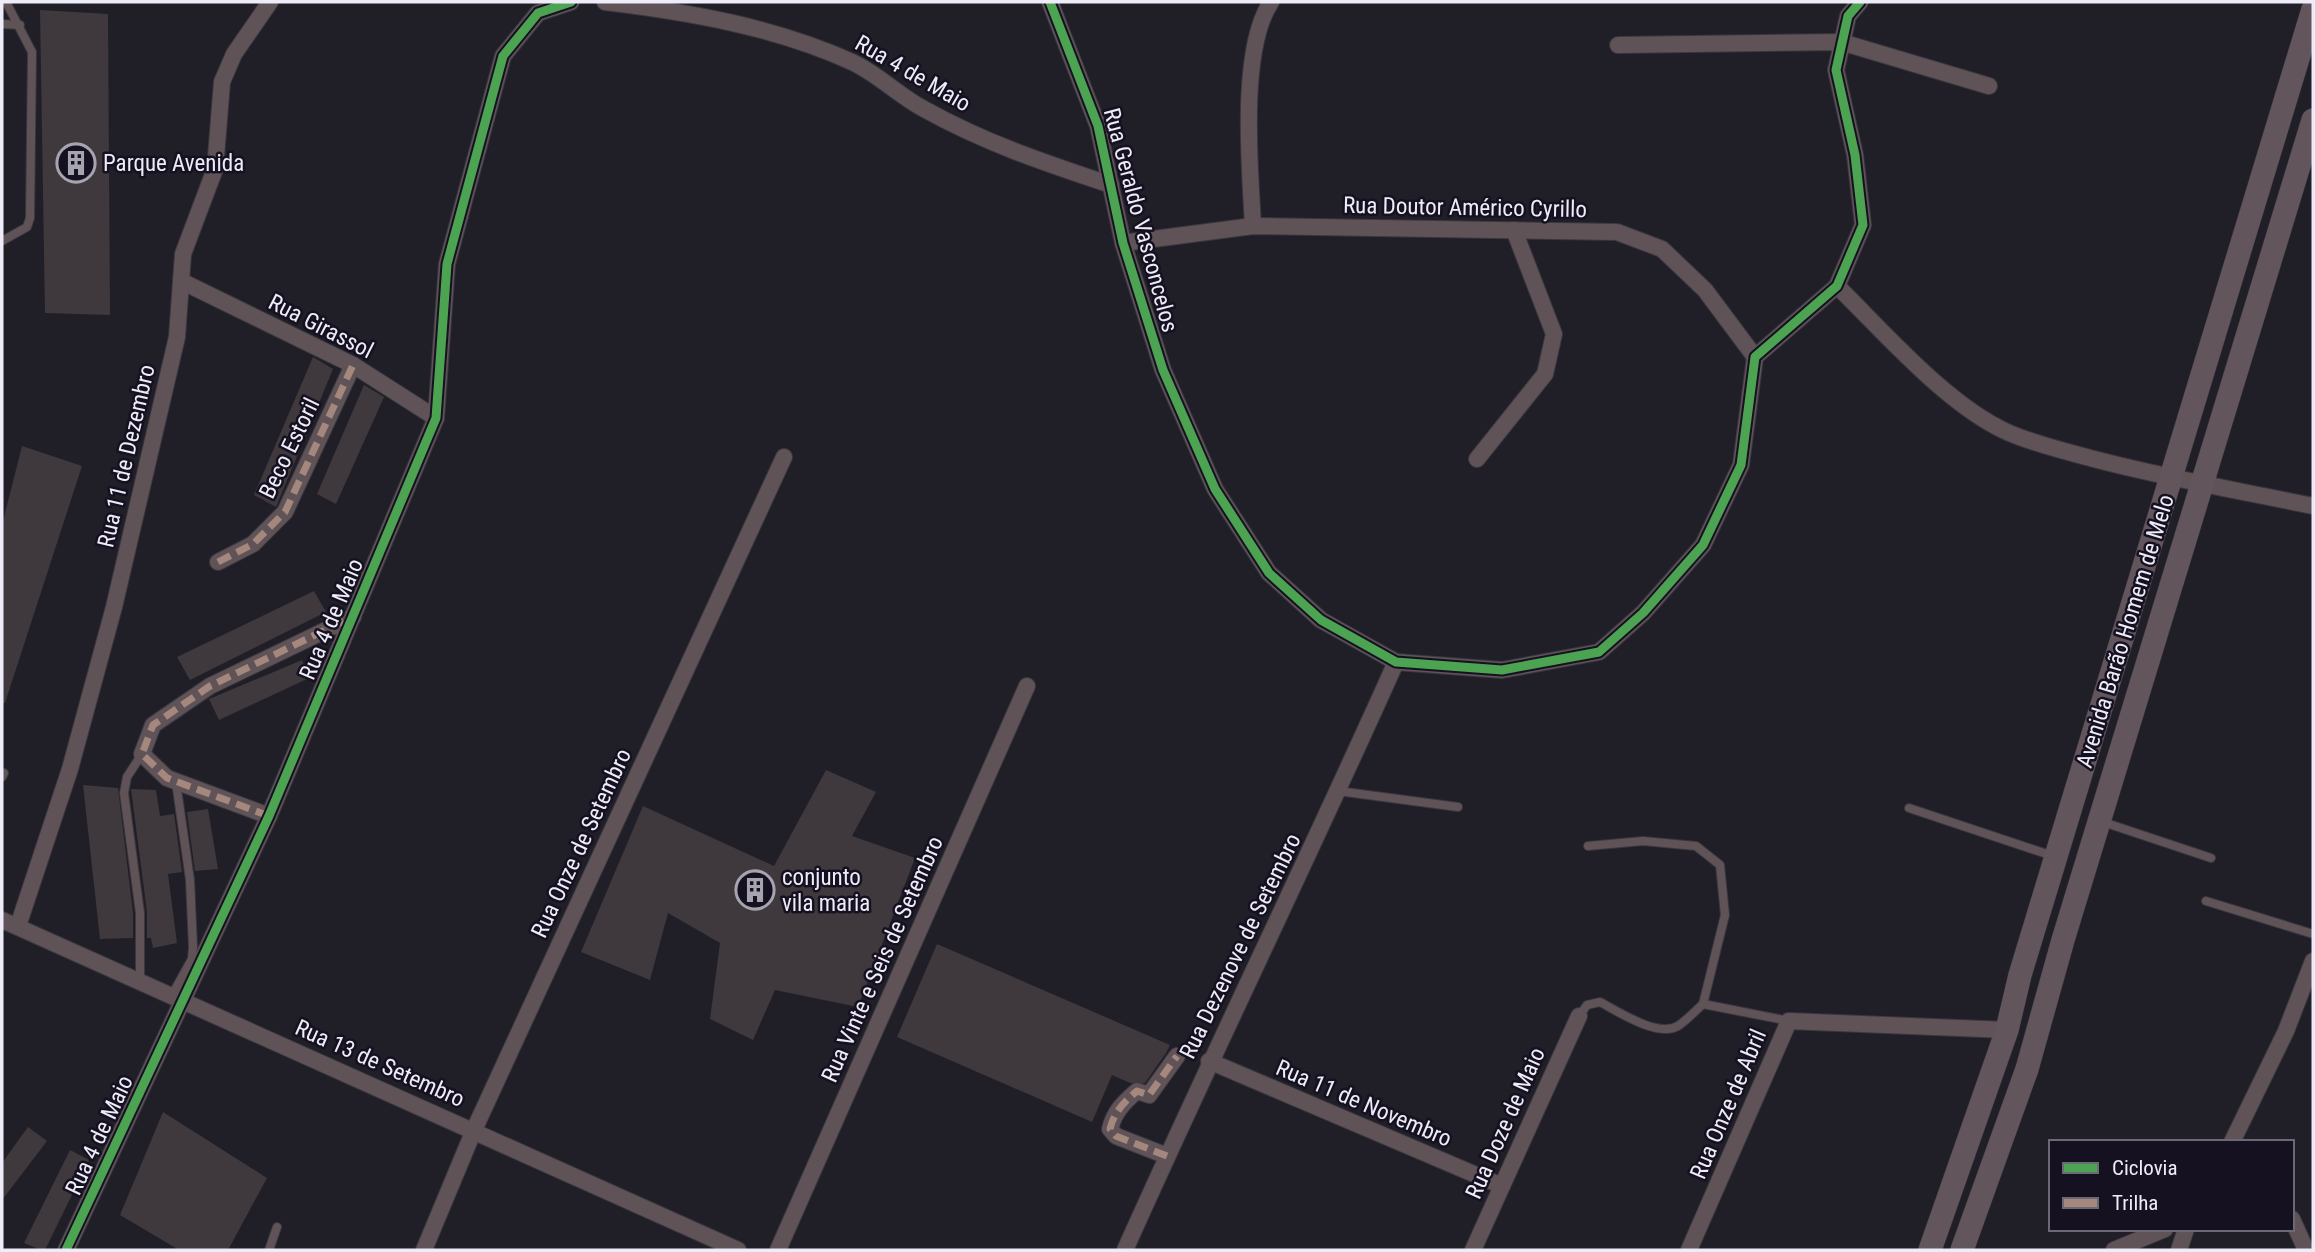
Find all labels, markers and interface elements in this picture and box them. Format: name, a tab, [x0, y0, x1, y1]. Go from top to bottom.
street label: Rua 4 de Maio	[850, 30, 975, 117]
street label: Rua Geraldo Vasconcelos	[1098, 105, 1183, 335]
building icon: Parque Avenida	[55, 142, 97, 184]
place label: Parque Avenida	[103, 150, 244, 177]
street label: Rua Doutor Américo Cyrillo	[1343, 192, 1587, 223]
street label: Rua Girassol	[264, 289, 378, 364]
street label: Rua 11 de Dezembro	[92, 362, 161, 550]
street label: Beco Estoril	[254, 394, 325, 503]
street label: Avenida Barão Homem de Melo	[2071, 491, 2180, 771]
street label: Rua 4 de Maio	[294, 555, 369, 684]
street label: Rua Onze de Setembro	[526, 744, 637, 942]
street label: Rua Dezenove de Setembro	[1174, 829, 1307, 1063]
street label: Rua Vinte e Seis de Setembro	[816, 832, 949, 1086]
place label: conjunto vila maria	[782, 864, 870, 917]
building icon: conjunto vila maria	[734, 869, 776, 911]
street label: Rua 13 de Setembro	[291, 1014, 469, 1113]
street label: Rua Onze de Abril	[1685, 1025, 1772, 1183]
street label: Rua Doze de Maio	[1460, 1043, 1551, 1203]
street label: Rua 11 de Novembro	[1272, 1054, 1456, 1153]
street label: Rua 4 de Maio	[60, 1071, 139, 1199]
legend	[2049, 1140, 2294, 1231]
text: Ciclovia	[2112, 1156, 2178, 1180]
text: Trilha	[2112, 1191, 2158, 1215]

